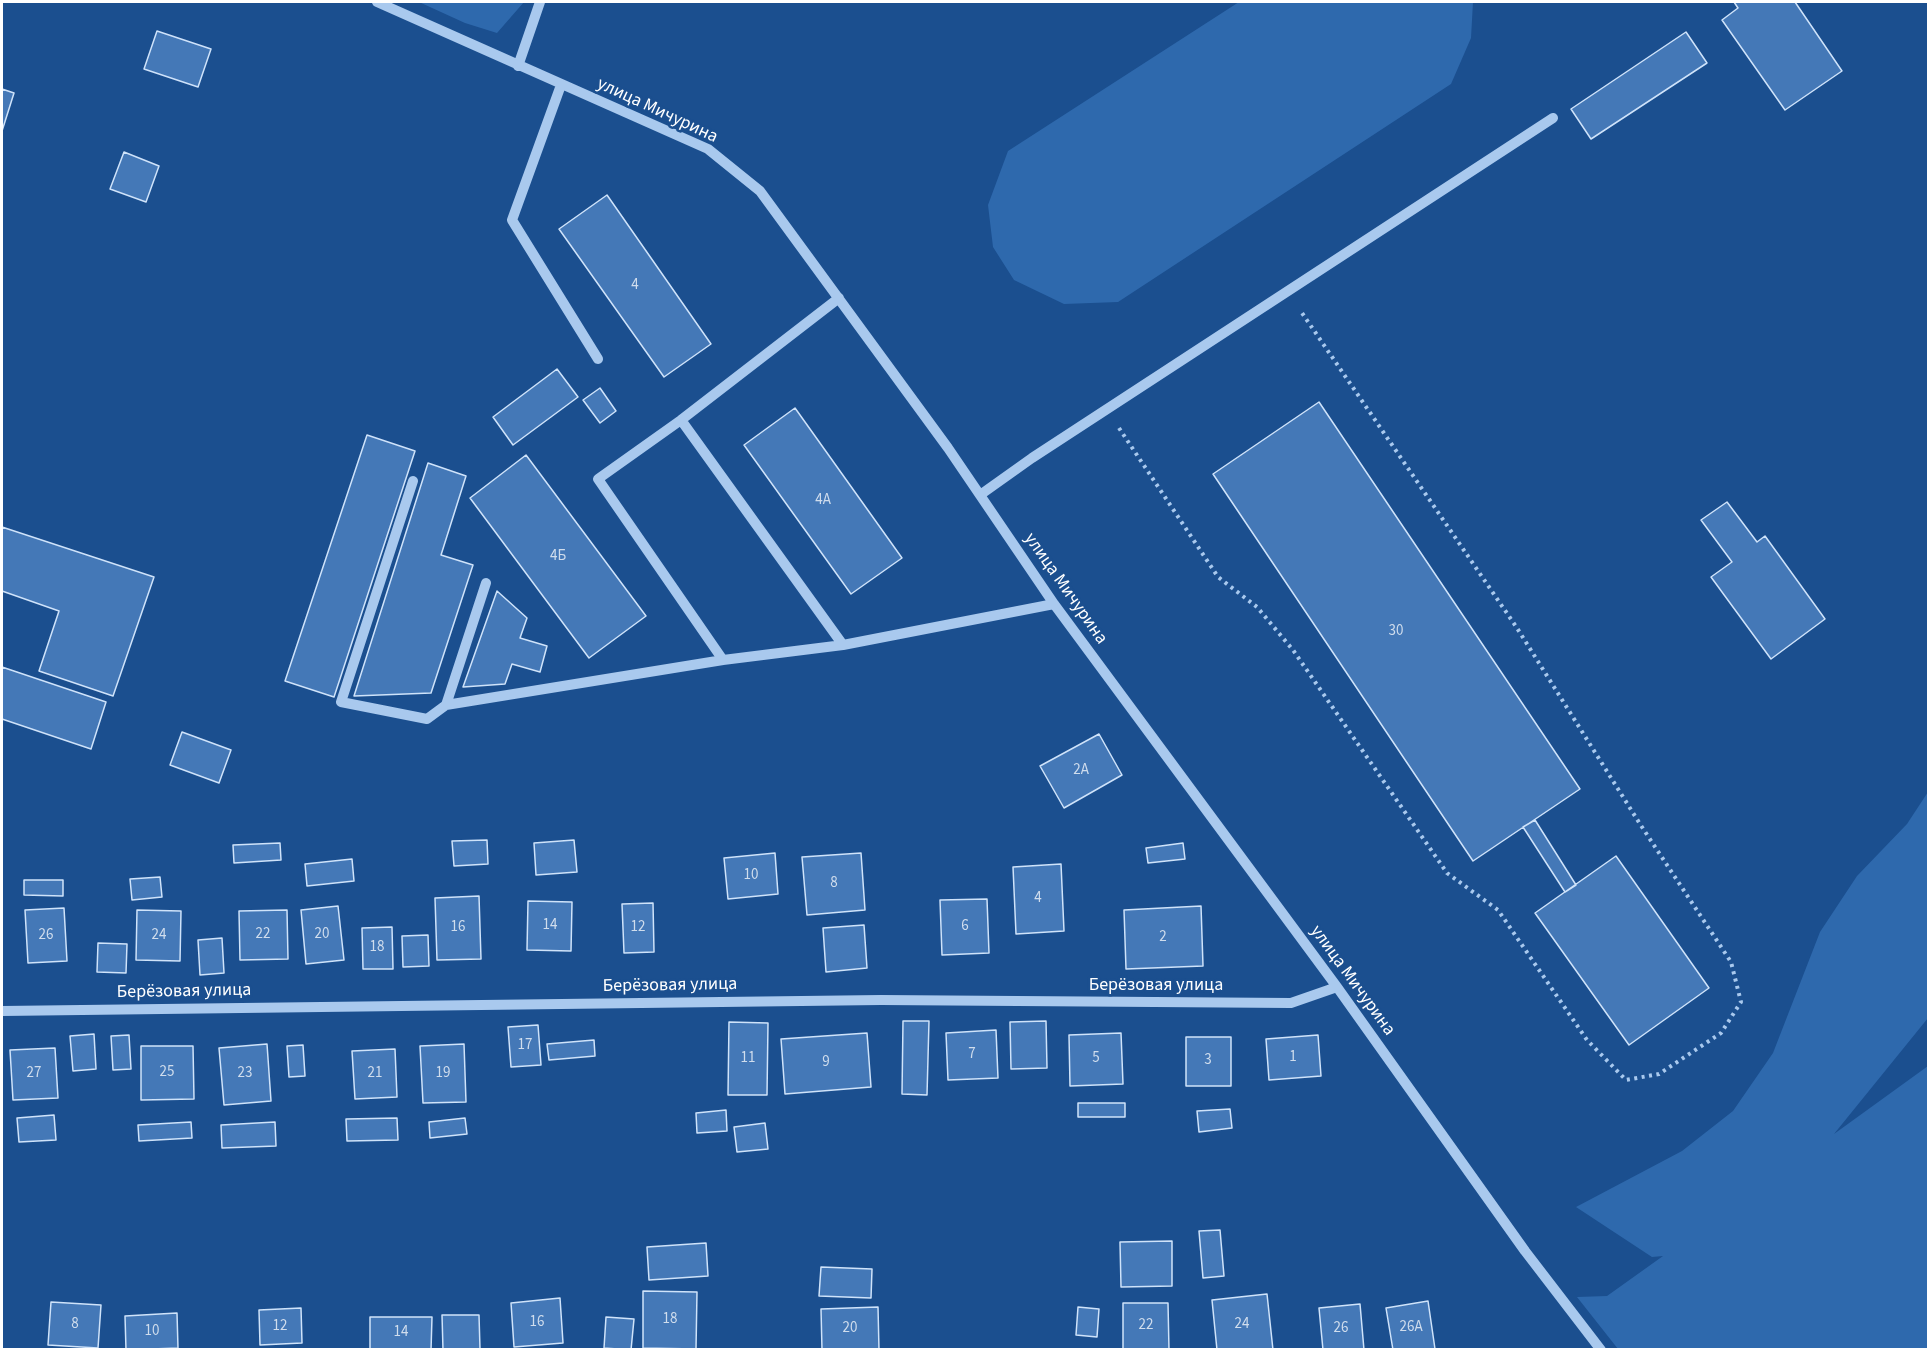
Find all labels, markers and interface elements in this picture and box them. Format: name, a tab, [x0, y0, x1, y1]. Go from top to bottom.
street label: улица Мичурина	[593, 74, 721, 148]
house number: 4	[631, 277, 639, 295]
house number: 4А	[815, 492, 831, 510]
street label: улица Мичурина	[1019, 529, 1111, 649]
house number: 4Б	[550, 548, 566, 566]
house number: 30	[1389, 623, 1403, 641]
house number: 2А	[1073, 762, 1089, 780]
house number: 10	[744, 867, 758, 885]
house number: 8	[830, 875, 838, 893]
house number: 4	[1034, 890, 1042, 908]
house number: 14	[543, 917, 557, 935]
house number: 6	[961, 918, 969, 936]
house number: 16	[451, 919, 465, 937]
house number: 12	[631, 919, 645, 937]
street label: улица Мичурина	[1305, 922, 1399, 1040]
house number: 22	[256, 926, 270, 944]
house number: 20	[315, 926, 329, 944]
house number: 26	[39, 927, 53, 945]
house number: 24	[152, 927, 166, 945]
house number: 2	[1159, 929, 1167, 947]
house number: 18	[370, 939, 384, 957]
street label: Берёзовая улица	[603, 974, 737, 998]
street label: Берёзовая улица	[1089, 975, 1223, 997]
street label: Берёзовая улица	[117, 980, 251, 1004]
house number: 17	[518, 1037, 532, 1055]
house number: 7	[968, 1046, 976, 1064]
house number: 1	[1289, 1049, 1297, 1067]
house number: 11	[741, 1050, 755, 1068]
house number: 5	[1092, 1050, 1100, 1068]
house number: 3	[1204, 1052, 1212, 1070]
house number: 9	[822, 1054, 830, 1072]
house number: 25	[160, 1064, 174, 1082]
house number: 27	[27, 1065, 41, 1083]
house number: 23	[238, 1065, 252, 1083]
house number: 21	[368, 1065, 382, 1083]
house number: 19	[436, 1065, 450, 1083]
house number: 18	[663, 1311, 677, 1329]
house number: 16	[530, 1314, 544, 1332]
house number: 8	[71, 1316, 79, 1334]
house number: 24	[1235, 1316, 1249, 1334]
house number: 22	[1139, 1317, 1153, 1335]
house number: 12	[273, 1318, 287, 1336]
house number: 26А	[1399, 1319, 1423, 1337]
house number: 20	[843, 1320, 857, 1338]
house number: 26	[1334, 1320, 1348, 1338]
house number: 10	[145, 1323, 159, 1341]
house number: 14	[394, 1324, 408, 1342]

